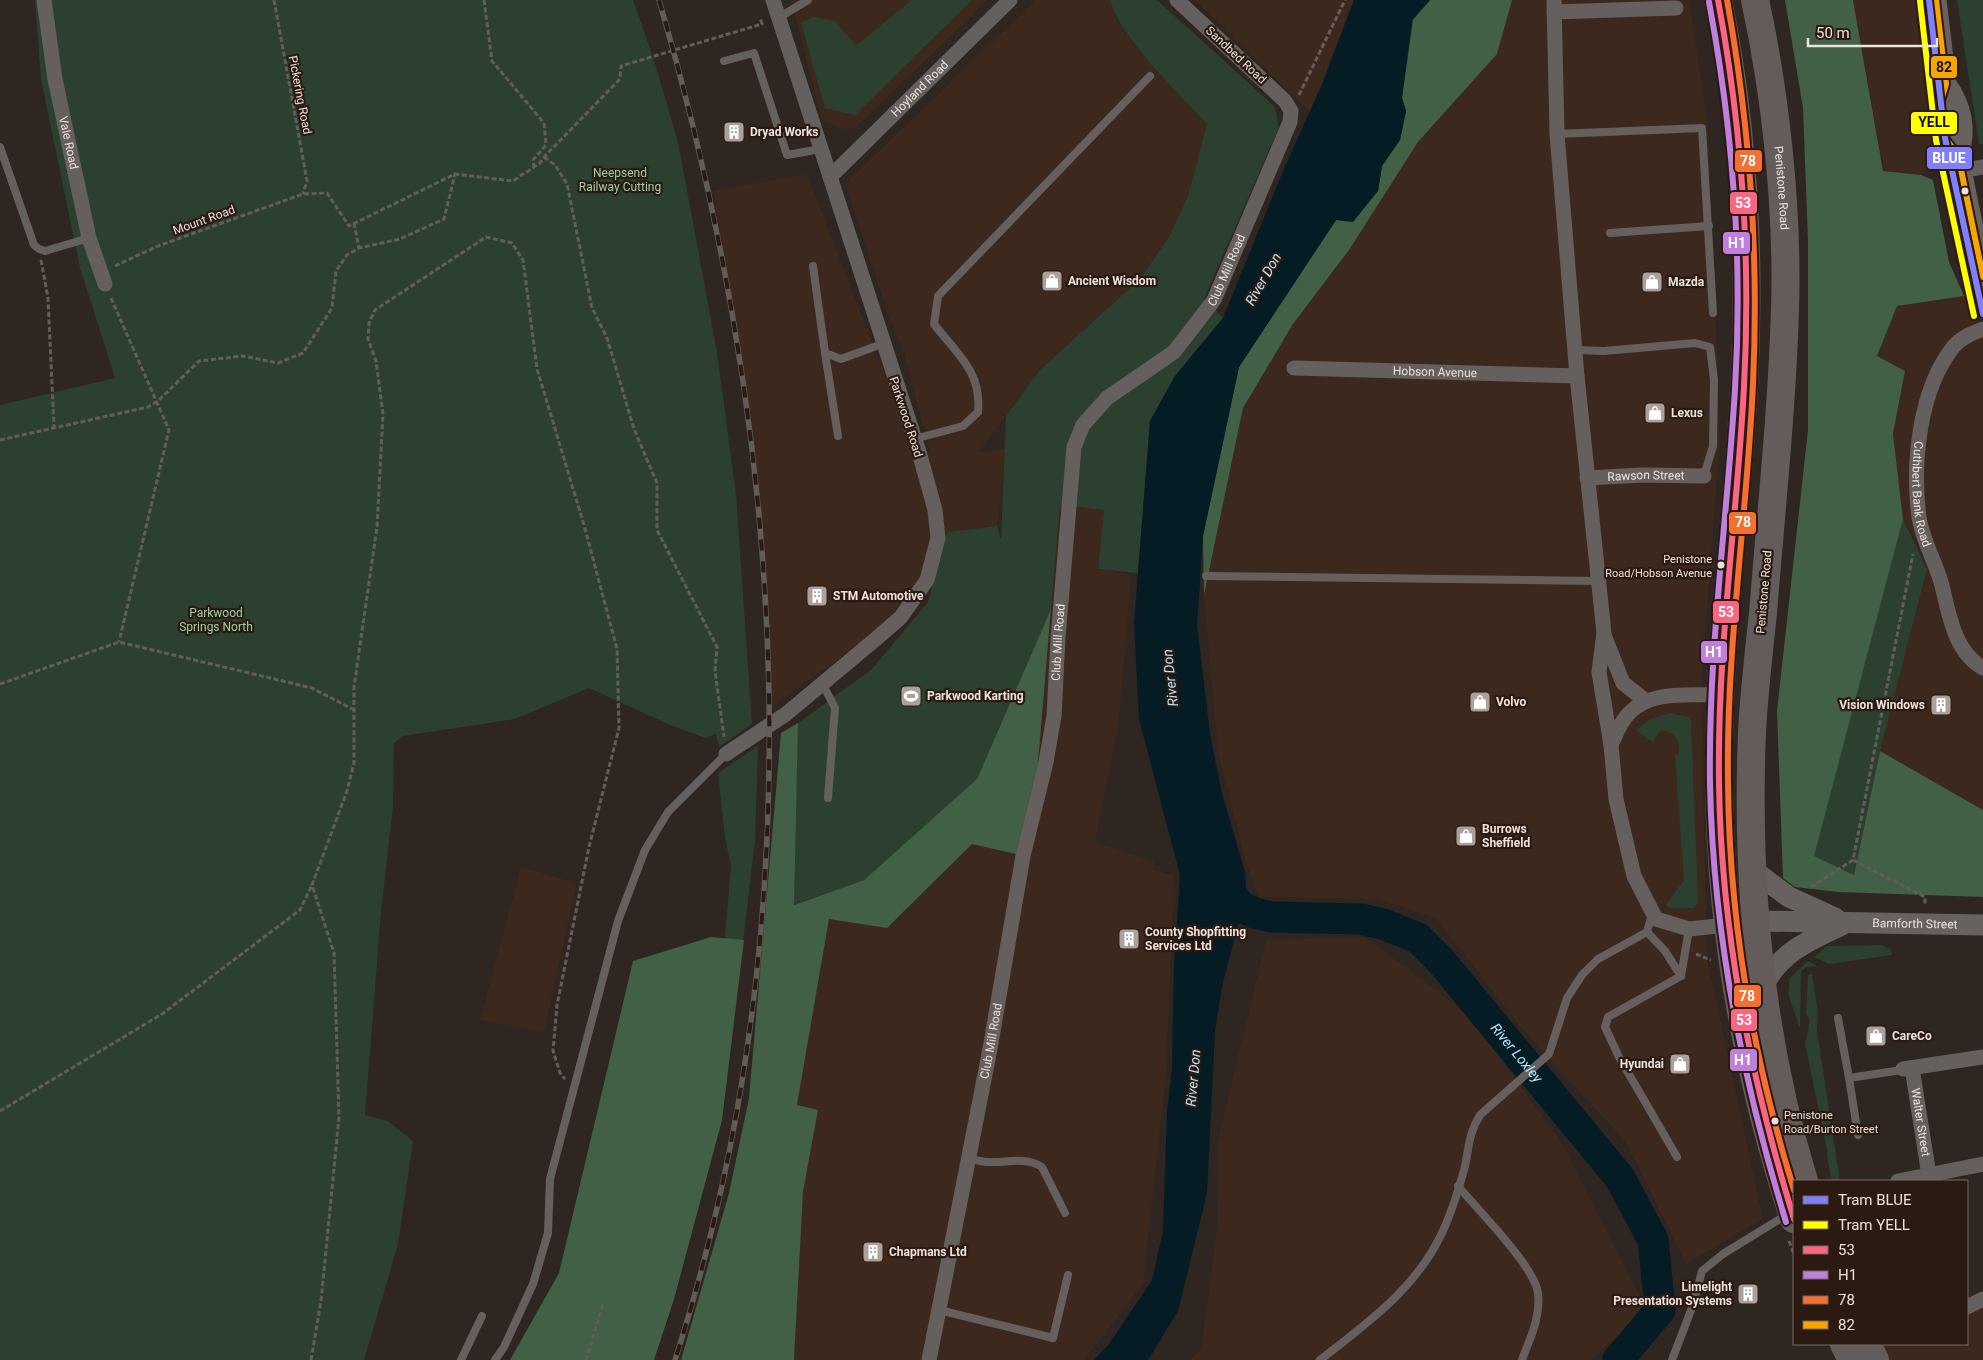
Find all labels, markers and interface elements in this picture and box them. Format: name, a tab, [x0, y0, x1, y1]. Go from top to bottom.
scale bar	[1808, 15, 1937, 47]
street label: Sandbed Road	[1203, 23, 1269, 87]
text: 50 m	[1816, 24, 1850, 42]
street label: Pickering Road	[285, 54, 315, 136]
line badge: 82	[1930, 55, 1958, 79]
street label: Hoyland Road	[888, 58, 951, 120]
text: 82	[1936, 59, 1952, 75]
line badge: YELL	[1910, 111, 1958, 135]
text: YELL	[1918, 114, 1950, 130]
street label: Vale Road	[56, 115, 81, 171]
building icon: Dryad Works	[722, 120, 746, 144]
place label: Dryad Works	[750, 125, 818, 139]
street label: Penistone Road	[1771, 145, 1791, 230]
line badge: BLUE	[1926, 146, 1973, 170]
line badge: 78	[1734, 149, 1763, 173]
text: BLUE	[1932, 150, 1966, 166]
text: 78	[1740, 153, 1756, 169]
park label: Neepsend Railway Cutting	[579, 166, 661, 194]
unlabelled marker	[1960, 186, 1970, 196]
line badge: 53	[1729, 191, 1758, 215]
text: 53	[1735, 195, 1751, 211]
street label: Mount Road	[171, 202, 237, 238]
line badge: H1	[1722, 231, 1751, 255]
street label: Club Mill Road	[1205, 232, 1248, 309]
text: H1	[1728, 235, 1746, 251]
water label: River Don	[1242, 250, 1284, 308]
shop icon: Ancient Wisdom	[1040, 269, 1064, 293]
shop icon: Mazda	[1640, 270, 1664, 294]
place label: Ancient Wisdom	[1068, 274, 1156, 288]
place label: Mazda	[1668, 275, 1705, 289]
street label: Hobson Avenue	[1393, 364, 1477, 380]
street label: Parkwood Road	[886, 375, 926, 459]
shop icon: Lexus	[1643, 401, 1667, 425]
place label: Lexus	[1671, 406, 1703, 420]
street label: Cuthbert Bank Road	[1910, 440, 1934, 549]
street label: Rawson Street	[1607, 468, 1685, 484]
line badge: 78	[1728, 511, 1757, 535]
text: 78	[1735, 514, 1751, 530]
street label: Penistone Road	[1753, 550, 1775, 634]
place label: Penistone Road/Hobson Avenue	[1605, 553, 1712, 580]
marker: Penistone Road/Hobson Avenue	[1716, 560, 1726, 570]
building icon: STM Automotive	[805, 584, 829, 608]
place label: STM Automotive	[833, 589, 924, 603]
line badge: 53	[1712, 600, 1740, 624]
street label: Club Mill Road	[1049, 603, 1068, 681]
text: 53	[1718, 604, 1734, 620]
park label: Parkwood Springs North	[179, 606, 253, 634]
line badge: H1	[1700, 640, 1728, 664]
text: H1	[1705, 644, 1723, 660]
water label: River Don	[1159, 649, 1181, 707]
sports icon: Parkwood Karting	[899, 684, 923, 708]
place label: Parkwood Karting	[927, 689, 1024, 703]
shop icon: Volvo	[1468, 690, 1492, 714]
building icon: Vision Windows	[1929, 693, 1953, 717]
place label: Volvo	[1496, 695, 1527, 709]
place label: Vision Windows	[1839, 698, 1925, 712]
place label: Burrows Sheffield	[1482, 822, 1530, 850]
shop icon: Burrows Sheffield	[1454, 824, 1478, 848]
street label: Bamforth Street	[1872, 916, 1958, 932]
place label: County Shopfitting Services Ltd	[1145, 925, 1246, 953]
building icon: County Shopfitting Services Ltd	[1117, 927, 1141, 951]
line badge: 78	[1733, 984, 1762, 1008]
text: 78	[1739, 988, 1755, 1004]
street label: Club Mill Road	[977, 1002, 1005, 1080]
line badge: 53	[1730, 1008, 1758, 1032]
text: 53	[1736, 1012, 1752, 1028]
water label: River Loxley	[1488, 1020, 1546, 1086]
shop icon: CareCo	[1864, 1024, 1888, 1048]
place label: CareCo	[1892, 1029, 1932, 1043]
line badge: H1	[1729, 1048, 1758, 1072]
water label: River Don	[1183, 1049, 1203, 1107]
shop icon: Hyundai	[1668, 1052, 1692, 1076]
text: H1	[1734, 1052, 1752, 1068]
place label: Hyundai	[1620, 1057, 1664, 1071]
street label: Walter Street	[1908, 1087, 1933, 1158]
place label: Penistone Road/Burton Street	[1784, 1109, 1879, 1136]
marker: Penistone Road/Burton Street	[1770, 1116, 1780, 1126]
legend	[1793, 1180, 1968, 1345]
text: Tram BLUE	[1838, 1191, 1912, 1209]
text: Tram YELL	[1838, 1216, 1910, 1234]
building icon: Chapmans Ltd	[861, 1240, 885, 1264]
text: 53	[1838, 1241, 1855, 1259]
place label: Chapmans Ltd	[889, 1245, 967, 1259]
text: H1	[1838, 1266, 1857, 1284]
place label: Limelight Presentation Systems	[1613, 1280, 1732, 1308]
building icon: Limelight Presentation Systems	[1736, 1282, 1760, 1306]
text: 78	[1838, 1291, 1855, 1309]
text: 82	[1838, 1316, 1855, 1334]

